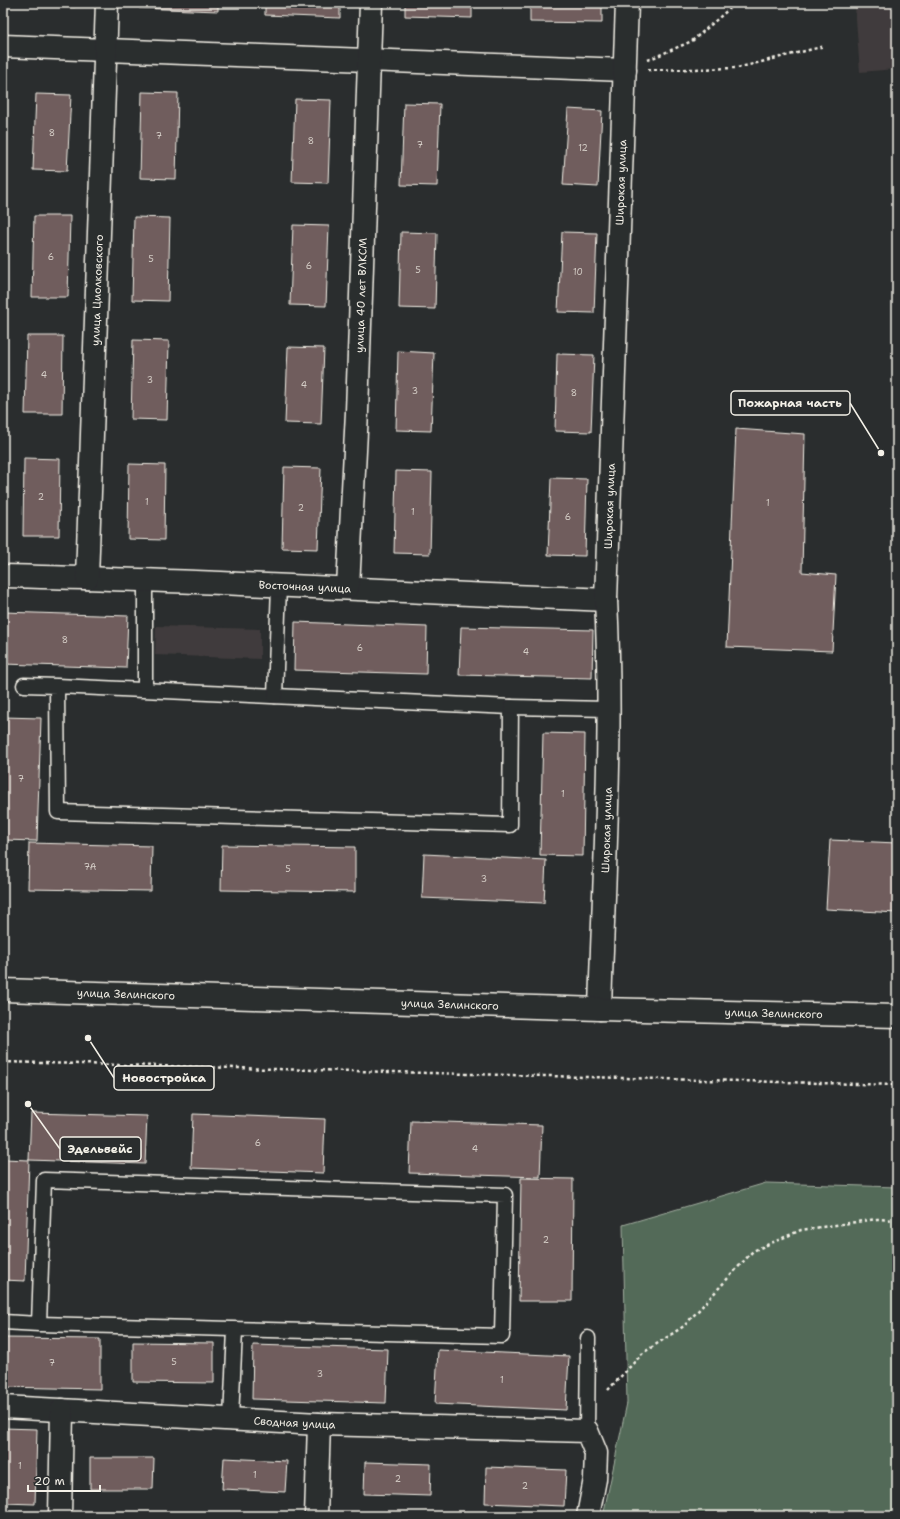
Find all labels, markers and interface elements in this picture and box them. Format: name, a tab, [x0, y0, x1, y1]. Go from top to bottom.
house number: 8	[49, 127, 55, 139]
house number: 7	[156, 130, 162, 142]
house number: 8	[308, 135, 314, 147]
house number: 7	[417, 139, 423, 151]
street label: Широкая улица	[612, 139, 630, 226]
house number: 12	[578, 142, 588, 154]
street label: улица Циолковского	[88, 234, 107, 346]
street label: улица 40 лет ВЛКСМ	[352, 237, 371, 353]
house number: 6	[48, 251, 54, 263]
house number: 5	[148, 253, 154, 265]
house number: 6	[306, 260, 312, 272]
house number: 5	[415, 264, 421, 276]
house number: 10	[573, 266, 583, 278]
house number: 4	[41, 369, 47, 381]
house number: 3	[147, 374, 153, 386]
house number: 4	[301, 379, 307, 391]
house number: 3	[412, 385, 418, 397]
house number: 8	[571, 387, 577, 399]
callout: Пожарная часть	[731, 391, 850, 415]
text: Пожарная часть	[738, 395, 842, 411]
street label: Широкая улица	[601, 463, 619, 549]
house number: 2	[38, 491, 44, 503]
house number: 1	[145, 496, 149, 508]
house number: 1	[766, 497, 770, 509]
house number: 2	[298, 502, 304, 514]
house number: 1	[411, 506, 415, 518]
house number: 6	[565, 511, 571, 523]
street label: Восточная улица	[258, 577, 351, 597]
house number: 8	[62, 634, 68, 646]
house number: 6	[357, 642, 363, 654]
house number: 4	[523, 646, 529, 658]
house number: 7	[18, 773, 24, 785]
street label: Широкая улица	[598, 787, 616, 873]
house number: 1	[561, 788, 565, 800]
house number: 7A	[84, 861, 97, 873]
house number: 5	[285, 863, 291, 875]
house number: 3	[481, 873, 487, 885]
street label: улица Зелинского	[77, 985, 175, 1003]
street label: улица Зелинского	[401, 996, 499, 1014]
street label: улица Зелинского	[724, 1005, 823, 1022]
callout: Новостройка	[114, 1066, 214, 1090]
text: Новостройка	[122, 1070, 207, 1086]
callout: Эдельвейс	[60, 1137, 141, 1161]
house number: 6	[255, 1137, 261, 1149]
text: Эдельвейс	[67, 1141, 133, 1157]
house number: 4	[472, 1143, 478, 1155]
house number: 2	[543, 1234, 549, 1246]
house number: 5	[171, 1356, 177, 1368]
house number: 7	[49, 1357, 55, 1369]
house number: 3	[317, 1368, 323, 1380]
house number: 1	[500, 1374, 504, 1386]
street label: Сводная улица	[253, 1413, 336, 1432]
house number: 1	[18, 1460, 22, 1472]
scale bar	[28, 1467, 100, 1493]
house number: 1	[253, 1469, 257, 1481]
text: 20 m	[34, 1473, 65, 1489]
house number: 2	[395, 1473, 401, 1485]
house number: 2	[522, 1480, 528, 1492]

